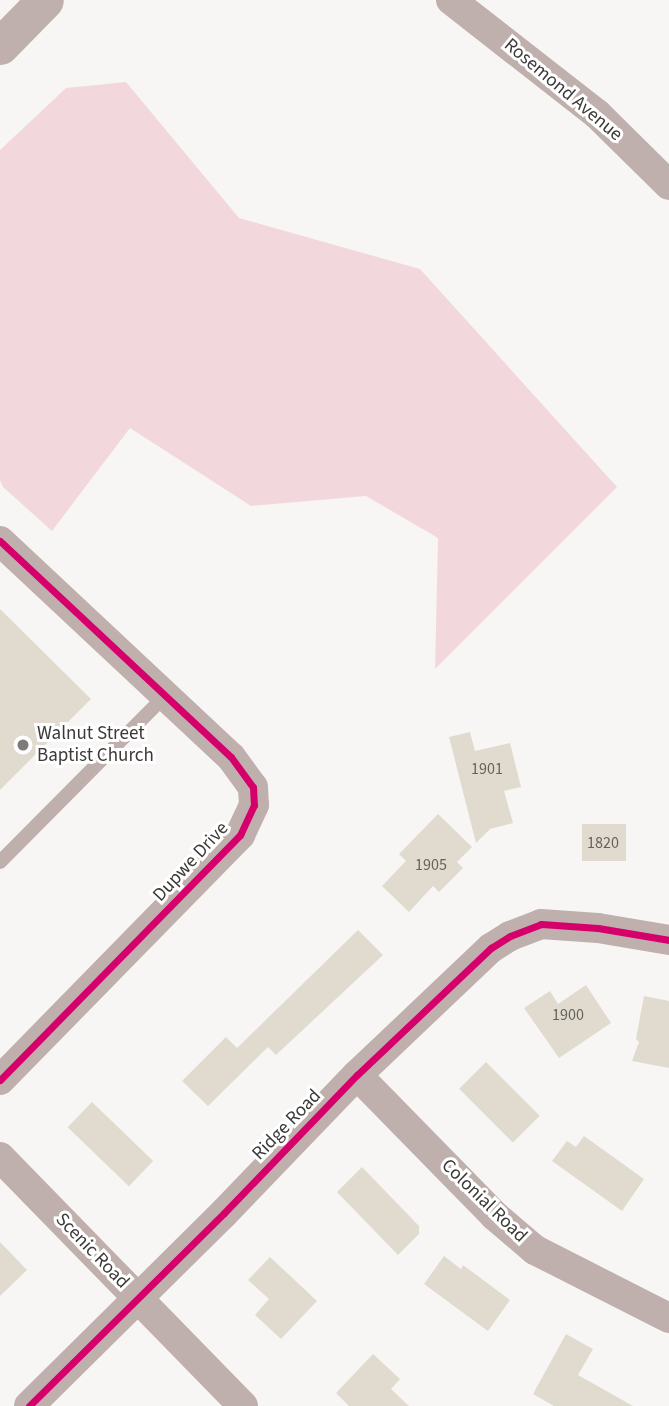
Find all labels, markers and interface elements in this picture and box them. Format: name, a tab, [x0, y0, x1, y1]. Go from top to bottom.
street label: Rosemond Avenue	[499, 34, 627, 146]
place label: Walnut Street Baptist Church	[37, 723, 154, 767]
marker: Walnut Street Baptist Church	[15, 737, 31, 753]
house number: 1901	[471, 759, 503, 779]
street label: Dupwe Drive	[148, 817, 234, 907]
house number: 1820	[587, 833, 619, 853]
house number: 1905	[415, 855, 447, 875]
house number: 1900	[552, 1005, 584, 1025]
street label: Ridge Road	[248, 1085, 326, 1165]
street label: Colonial Road	[436, 1154, 532, 1248]
street label: Scenic Road	[50, 1209, 134, 1293]

